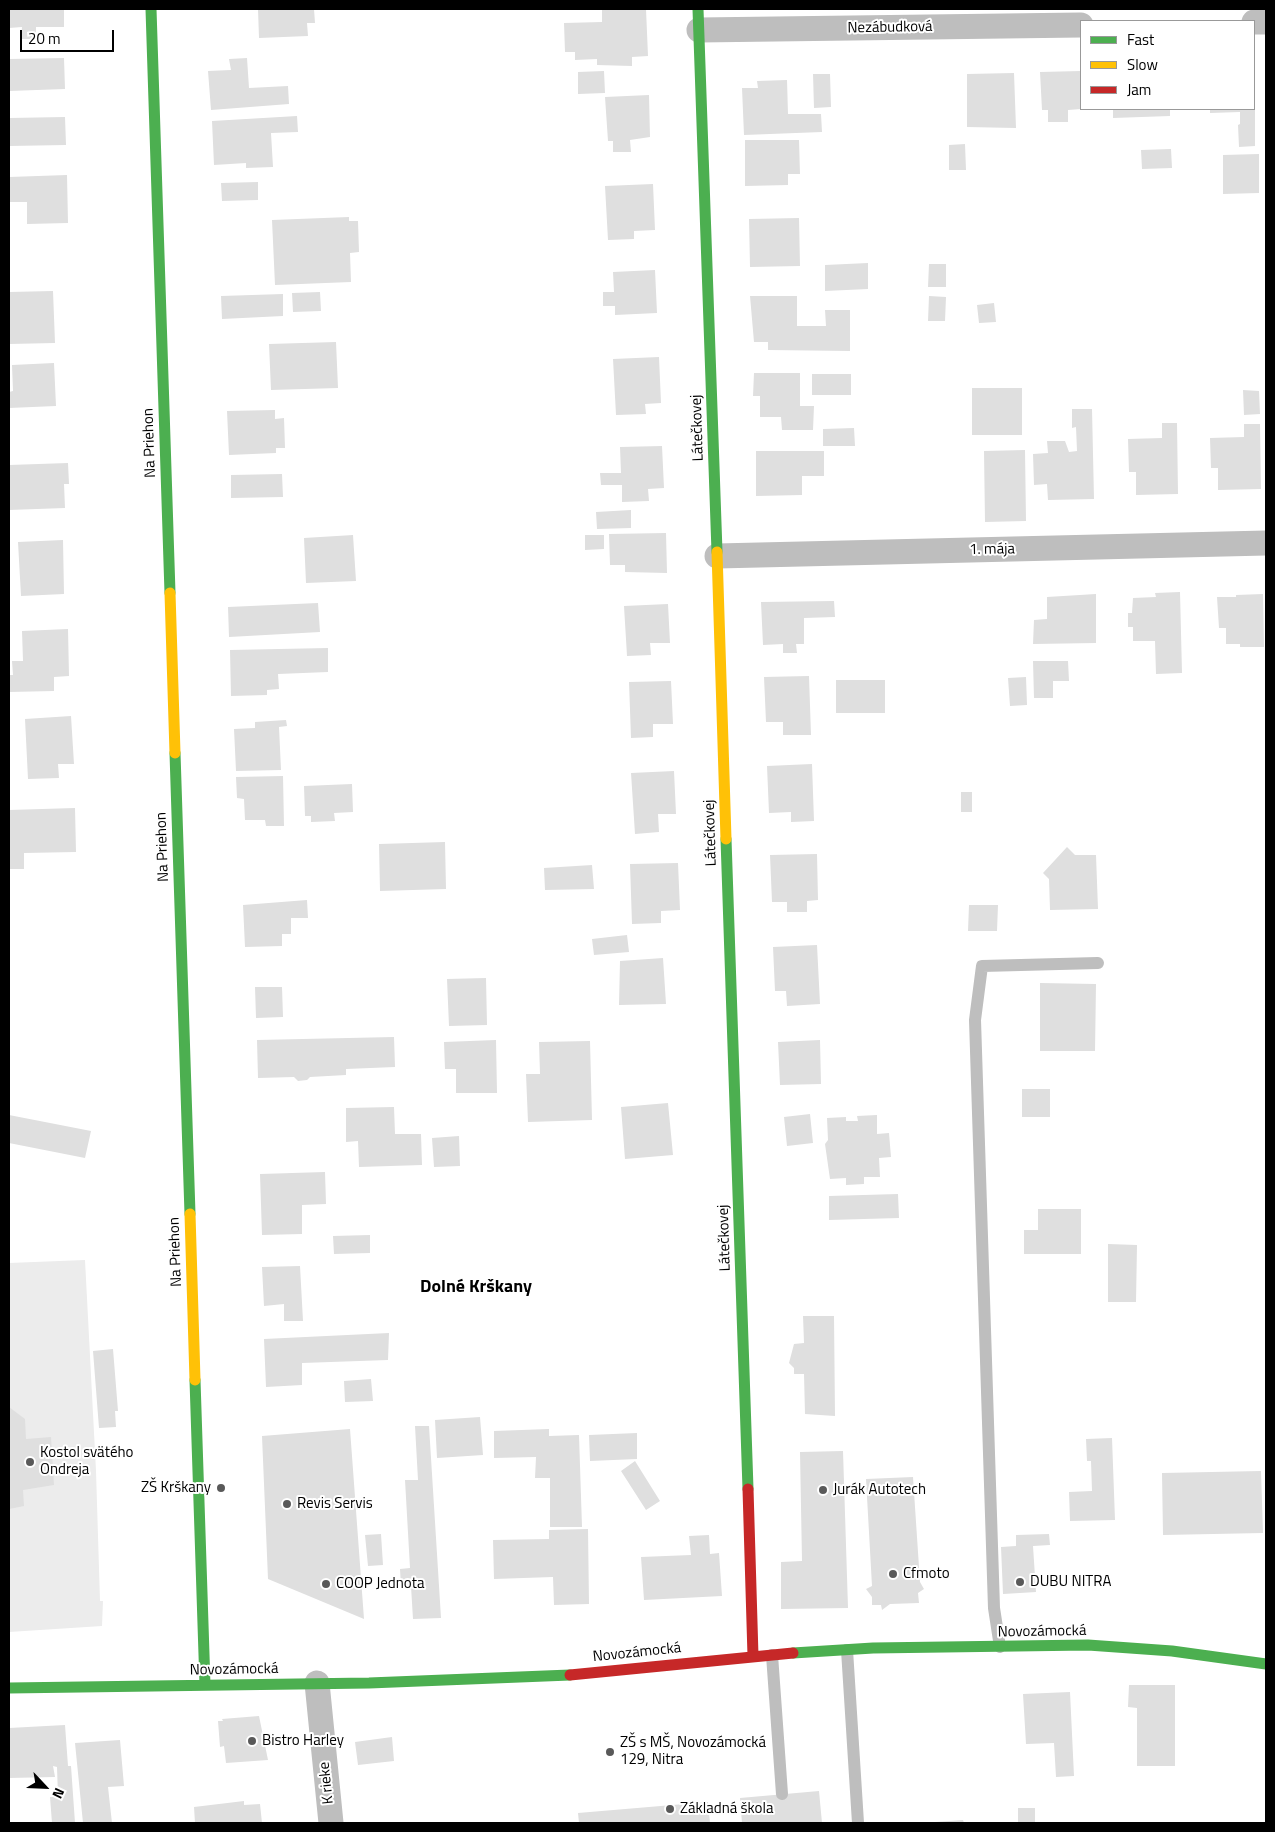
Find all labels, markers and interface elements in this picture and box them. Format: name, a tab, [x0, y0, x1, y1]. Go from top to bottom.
street label: Nezábudková	[847, 18, 933, 38]
scale bar	[22, 20, 116, 52]
legend	[1080, 20, 1255, 110]
text: 20 m	[28, 27, 61, 50]
text: Fast	[1127, 28, 1154, 51]
text: Slow	[1127, 53, 1158, 76]
text: Jam	[1127, 78, 1151, 101]
street label: Látečkovej	[688, 394, 708, 462]
street label: Na Priehon	[140, 408, 160, 478]
street label: 1. mája	[969, 541, 1015, 559]
street label: Látečkovej	[701, 799, 721, 867]
street label: Na Priehon	[153, 812, 173, 882]
street label: Látečkovej	[715, 1204, 735, 1272]
street label: Na Priehon	[166, 1217, 186, 1287]
district label: Dolné Krškany	[420, 1277, 532, 1299]
place label: Kostol svätého Ondreja	[40, 1444, 133, 1479]
marker: Kostol svätého Ondreja	[24, 1456, 36, 1468]
place label: ZŠ Krškany	[141, 1479, 211, 1497]
place label: Jurák Autotech	[833, 1481, 926, 1499]
marker: ZŠ Krškany	[215, 1482, 227, 1494]
marker: Jurák Autotech	[817, 1484, 829, 1496]
place label: Revis Servis	[297, 1495, 373, 1513]
marker: Revis Servis	[281, 1498, 293, 1510]
place label: Cfmoto	[903, 1565, 950, 1583]
marker: Cfmoto	[887, 1568, 899, 1580]
place label: DUBU NITRA	[1030, 1573, 1111, 1591]
place label: COOP Jednota	[336, 1575, 424, 1593]
marker: DUBU NITRA	[1014, 1576, 1026, 1588]
marker: COOP Jednota	[320, 1578, 332, 1590]
street label: Novozámocká	[997, 1622, 1087, 1642]
street label: Novozámocká	[592, 1639, 682, 1667]
street label: Novozámocká	[189, 1660, 279, 1680]
place label: Bistro Harley	[262, 1732, 344, 1750]
place label: ZŠ s MŠ, Novozámocká 129, Nitra	[620, 1734, 766, 1769]
marker: Bistro Harley	[246, 1735, 258, 1747]
marker: ZŠ s MŠ, Novozámocká 129, Nitra	[604, 1746, 616, 1758]
street label: K rieke	[316, 1761, 338, 1805]
north arrow	[20, 1762, 70, 1812]
text: N	[47, 1785, 71, 1802]
place label: Základná škola	[680, 1800, 773, 1818]
marker: Základná škola	[664, 1803, 676, 1815]

